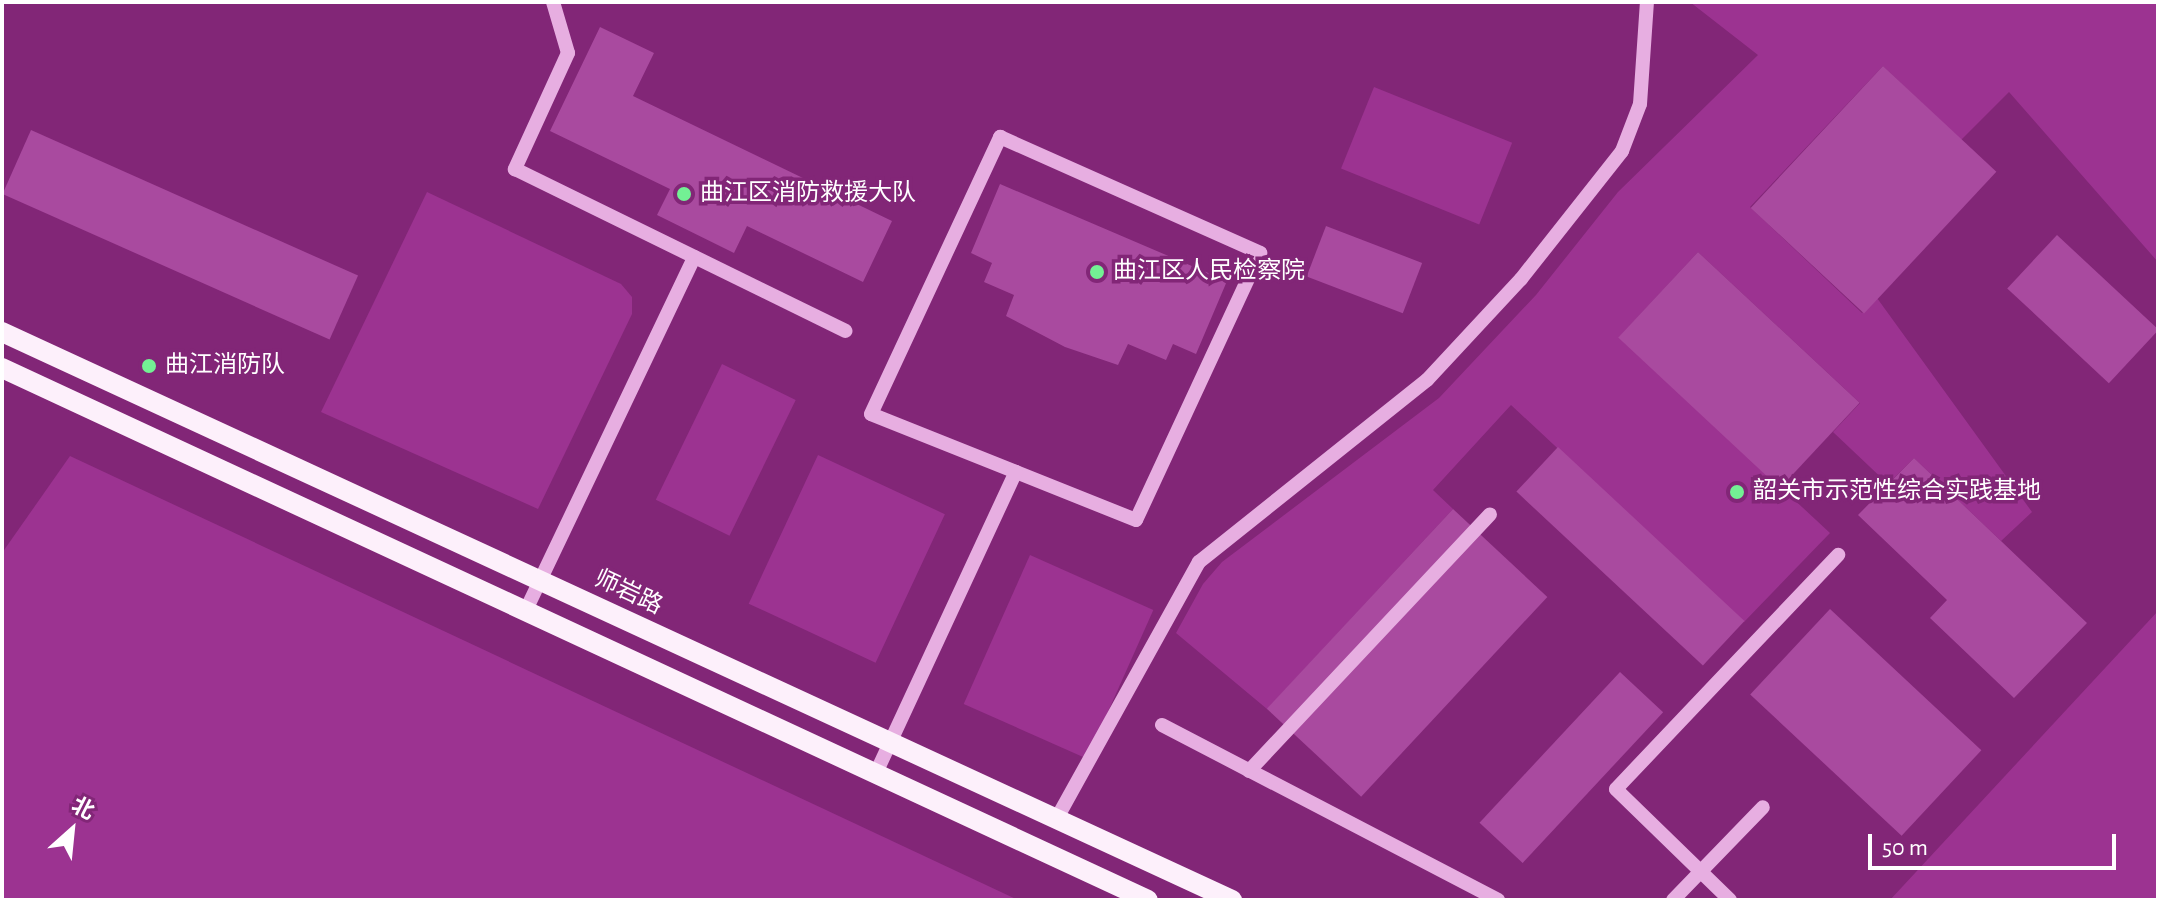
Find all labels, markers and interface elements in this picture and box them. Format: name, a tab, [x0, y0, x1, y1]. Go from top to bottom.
place label: 曲江区消防救援大队	[700, 180, 916, 208]
marker: 曲江区消防救援大队	[675, 185, 693, 203]
place label: 曲江区人民检察院	[1113, 258, 1305, 286]
marker: 曲江区人民检察院	[1088, 263, 1106, 281]
place label: 曲江消防队	[165, 352, 285, 380]
marker: 曲江消防队	[140, 357, 158, 375]
place label: 韶关市示范性综合实践基地	[1753, 478, 2041, 506]
marker: 韶关市示范性综合实践基地	[1728, 483, 1746, 501]
street label: 师岩路	[589, 565, 667, 621]
north arrow	[32, 790, 112, 870]
text: 北	[68, 794, 98, 823]
scale bar	[1872, 818, 2120, 868]
text: 50 m	[1882, 836, 1928, 860]

